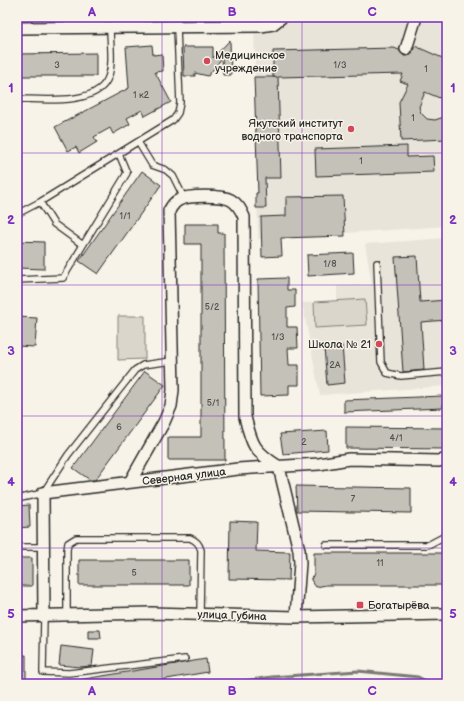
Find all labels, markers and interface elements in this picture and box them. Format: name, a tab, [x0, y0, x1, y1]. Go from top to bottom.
text: A	[87, 4, 96, 20]
text: B	[227, 4, 237, 20]
text: C	[367, 4, 377, 20]
place label: Медицинское учреждение	[215, 49, 285, 75]
marker: Медицинское учреждение	[202, 56, 212, 66]
house number: 3	[54, 60, 60, 71]
house number: 1/3	[333, 60, 347, 71]
house number: 1	[424, 64, 428, 75]
text: 1	[8, 80, 14, 96]
text: 1	[450, 80, 456, 96]
house number: 1 к2	[133, 90, 150, 101]
house number: 1	[411, 113, 415, 124]
place label: Якутский институт водного транспорта	[241, 117, 343, 143]
marker: Якутский институт водного транспорта	[346, 124, 356, 134]
house number: 1	[359, 156, 363, 167]
house number: 1/1	[119, 211, 131, 222]
text: 2	[7, 212, 15, 228]
text: 2	[449, 212, 457, 228]
house number: 1/8	[324, 259, 336, 270]
house number: 5/2	[205, 302, 220, 313]
house number: 1/3	[271, 332, 285, 343]
place label: Школа № 21	[308, 338, 371, 351]
marker: Школа № 21	[374, 339, 384, 349]
text: 3	[7, 343, 15, 359]
text: 3	[449, 343, 457, 359]
house number: 2А	[330, 360, 341, 371]
house number: 5/1	[207, 398, 219, 409]
house number: 6	[116, 422, 122, 433]
house number: 4/1	[389, 433, 403, 444]
house number: 2	[301, 437, 307, 448]
street label: Северная улица	[142, 465, 227, 488]
text: 4	[7, 474, 15, 490]
text: 4	[449, 474, 457, 490]
house number: 7	[351, 494, 356, 505]
house number: 11	[377, 558, 383, 569]
house number: 5	[131, 568, 137, 579]
place label: Богатырёва	[368, 599, 430, 612]
marker: Богатырёва	[355, 600, 365, 610]
text: 5	[7, 606, 15, 622]
text: 5	[449, 606, 457, 622]
street label: улица Губина	[197, 608, 267, 623]
text: A	[87, 683, 96, 699]
text: B	[227, 683, 237, 699]
text: C	[367, 683, 377, 699]

